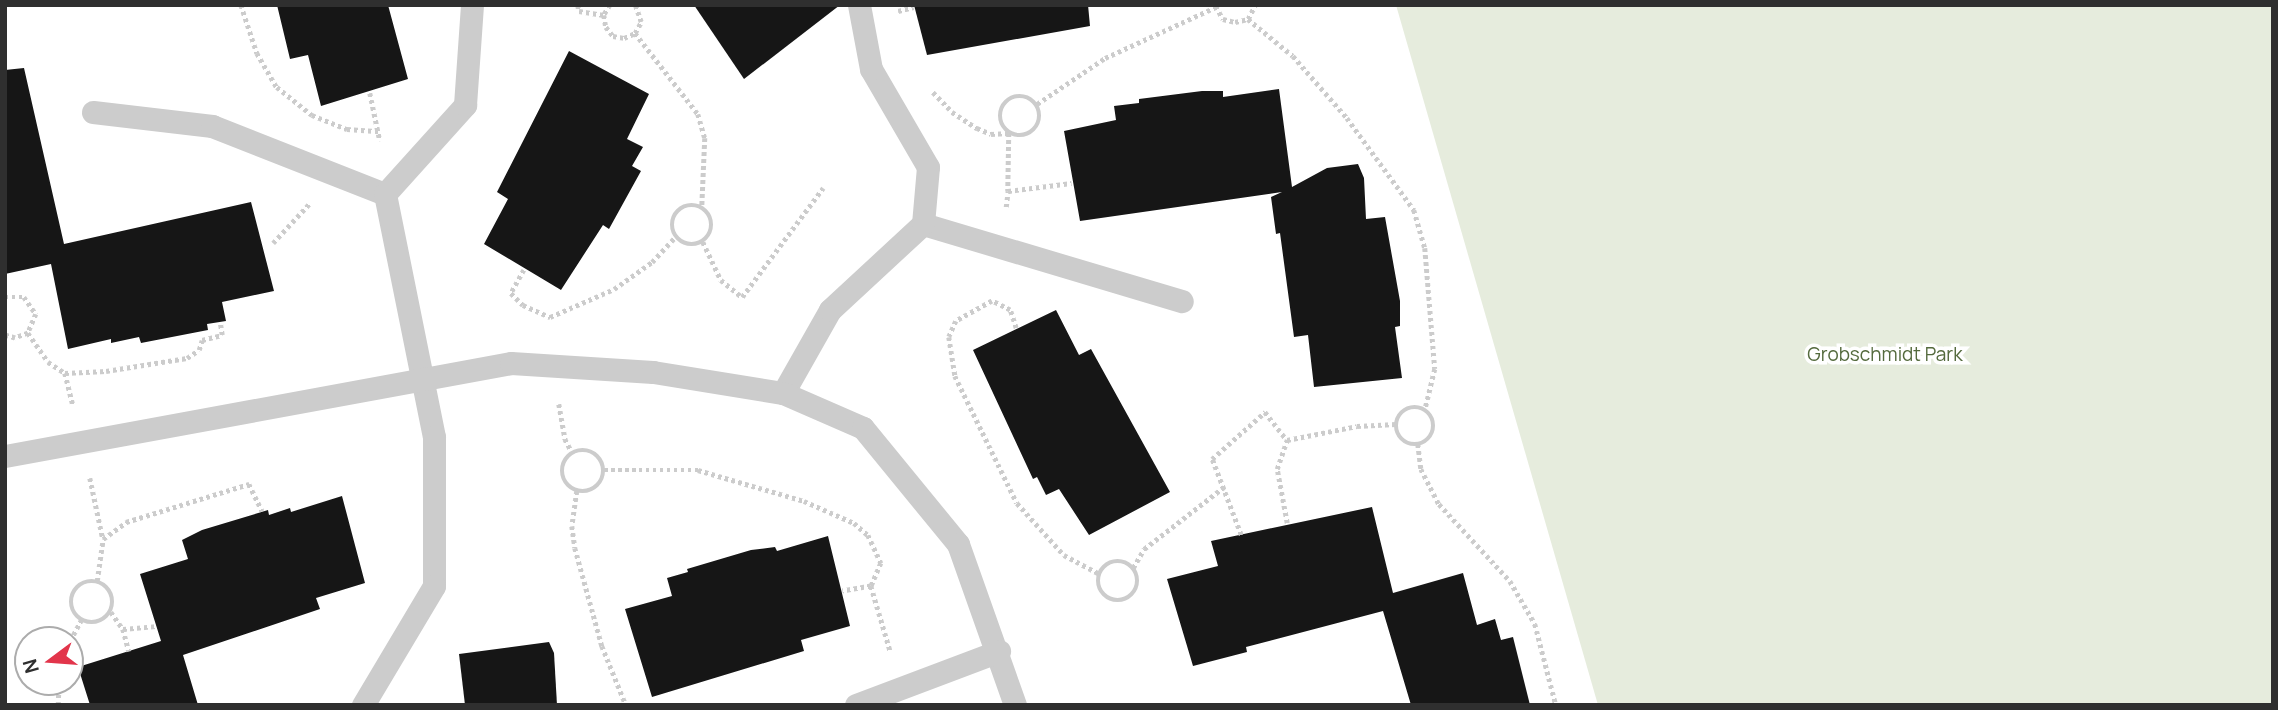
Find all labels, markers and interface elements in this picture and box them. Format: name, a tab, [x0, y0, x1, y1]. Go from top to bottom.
park label: Grobschmidt Park	[1807, 344, 1963, 366]
north arrow	[14, 626, 84, 696]
text: N	[16, 656, 45, 676]

